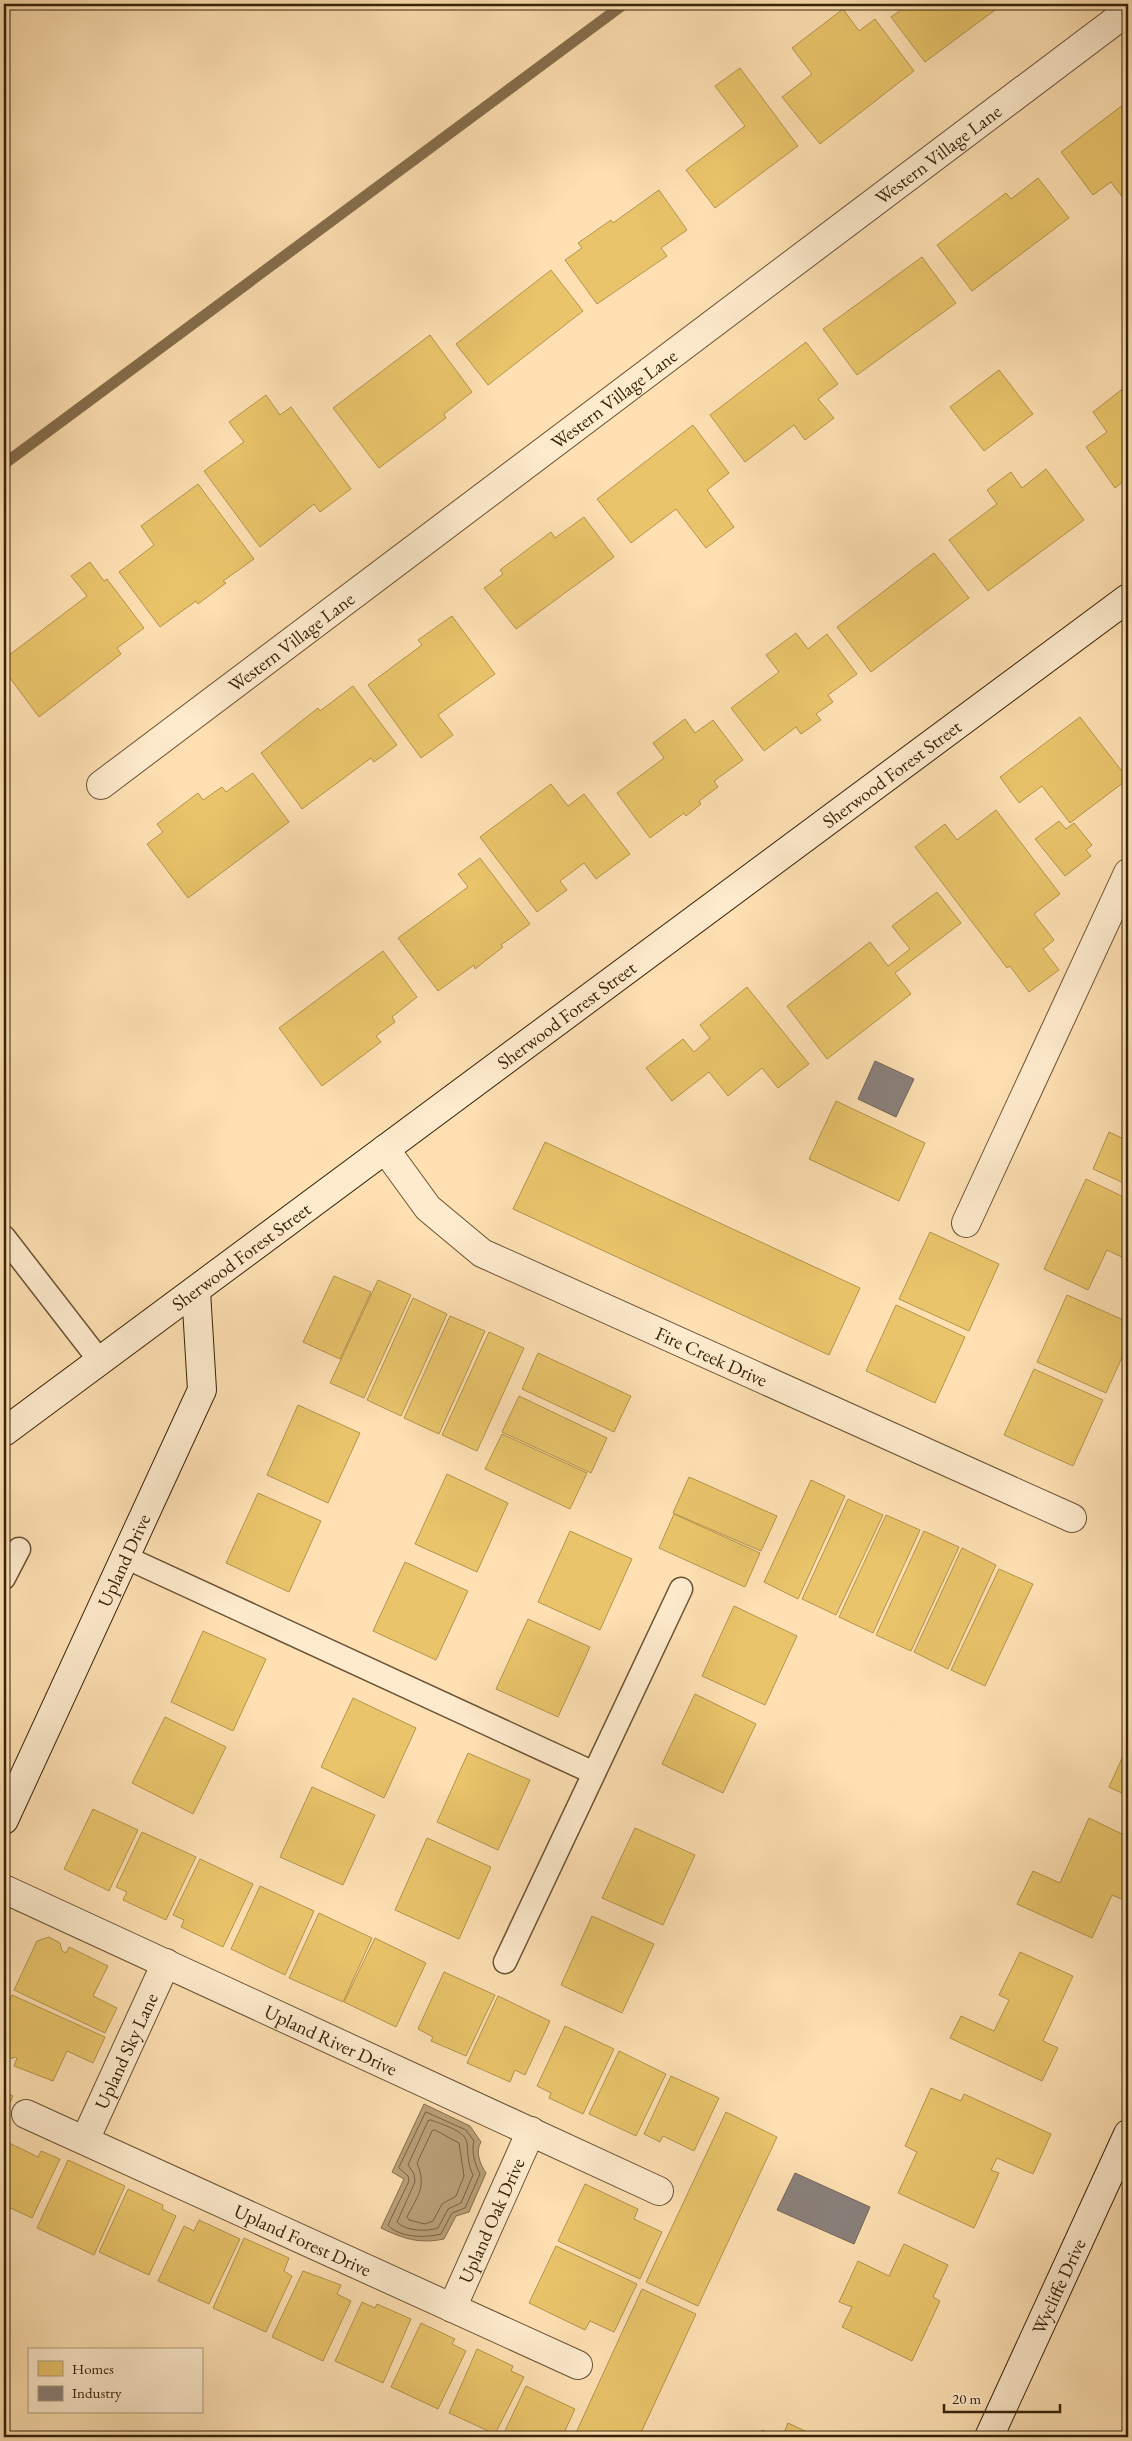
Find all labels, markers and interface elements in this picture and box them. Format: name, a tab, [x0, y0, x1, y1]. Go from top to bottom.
street label: Western Village Lane	[870, 98, 1006, 210]
street label: Western Village Lane	[545, 343, 682, 454]
street label: Western Village Lane	[223, 586, 359, 698]
street label: Sherwood Forest Street	[817, 714, 966, 833]
street label: Sherwood Forest Street	[492, 955, 641, 1075]
street label: Sherwood Forest Street	[166, 1196, 316, 1316]
street label: Fire Creek Drive	[652, 1320, 771, 1392]
street label: Upland Drive	[91, 1510, 156, 1611]
street label: Upland Sky Lane	[88, 1989, 163, 2113]
street label: Upland River Drive	[261, 1998, 401, 2081]
street label: Upland Oak Drive	[452, 2154, 530, 2287]
street label: Upland Forest Drive	[230, 2198, 375, 2282]
street label: Wycliffe Drive	[1025, 2234, 1091, 2338]
legend	[28, 2348, 202, 2414]
text: Homes	[72, 2359, 114, 2378]
scale bar	[944, 2381, 1061, 2413]
text: Industry	[72, 2383, 122, 2402]
text: 20 m	[952, 2389, 981, 2408]

